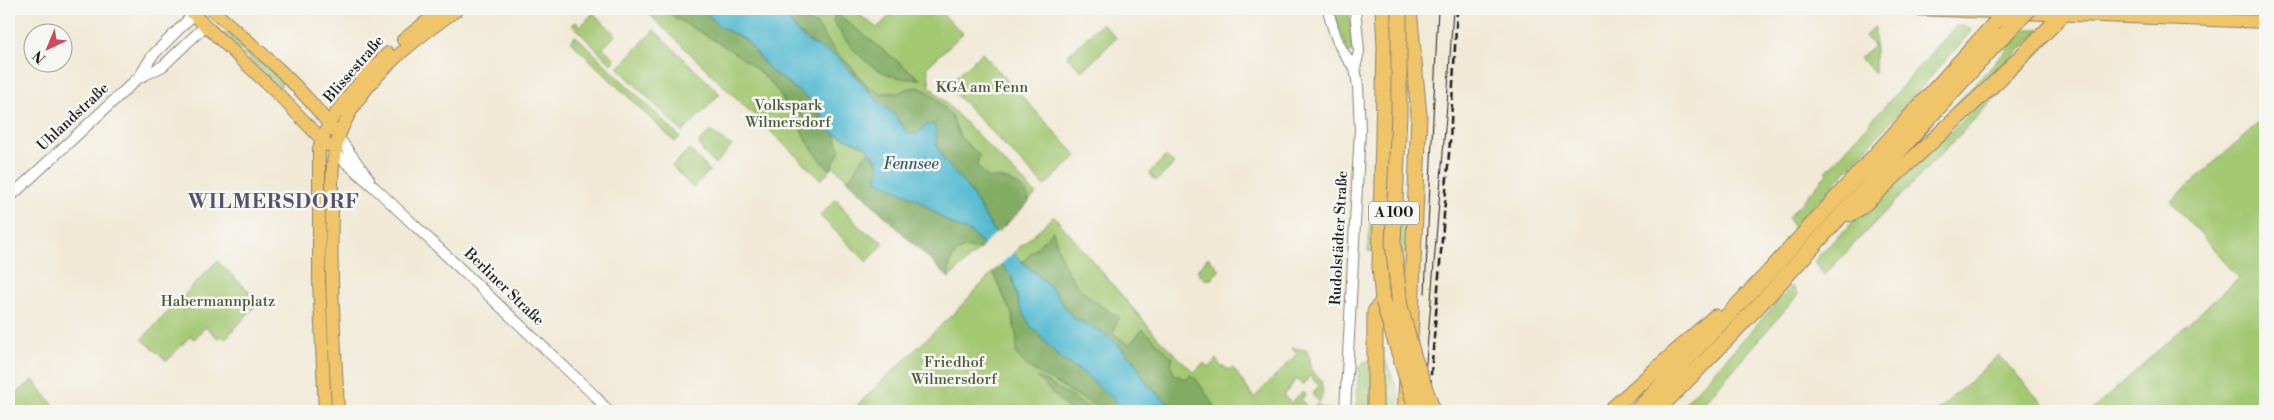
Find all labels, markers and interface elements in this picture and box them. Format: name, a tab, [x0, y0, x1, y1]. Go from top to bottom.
north arrow	[22, 22, 72, 72]
street label: Blissestraße	[319, 32, 388, 107]
text: N	[29, 46, 50, 67]
park label: KGA am Fenn	[936, 78, 1028, 97]
street label: Uhlandstraße	[33, 79, 113, 155]
park label: Volkspark Wilmersdorf	[744, 96, 831, 132]
water label: Fennsee	[883, 154, 939, 174]
street label: Rudolstädter Straße	[1326, 170, 1352, 306]
district label: WILMERSDORF	[187, 190, 360, 215]
road number: A 100	[1369, 202, 1419, 224]
street label: Berliner Straße	[459, 243, 548, 330]
park label: Habermannplatz	[161, 292, 275, 311]
park label: Friedhof Wilmersdorf	[910, 353, 997, 389]

